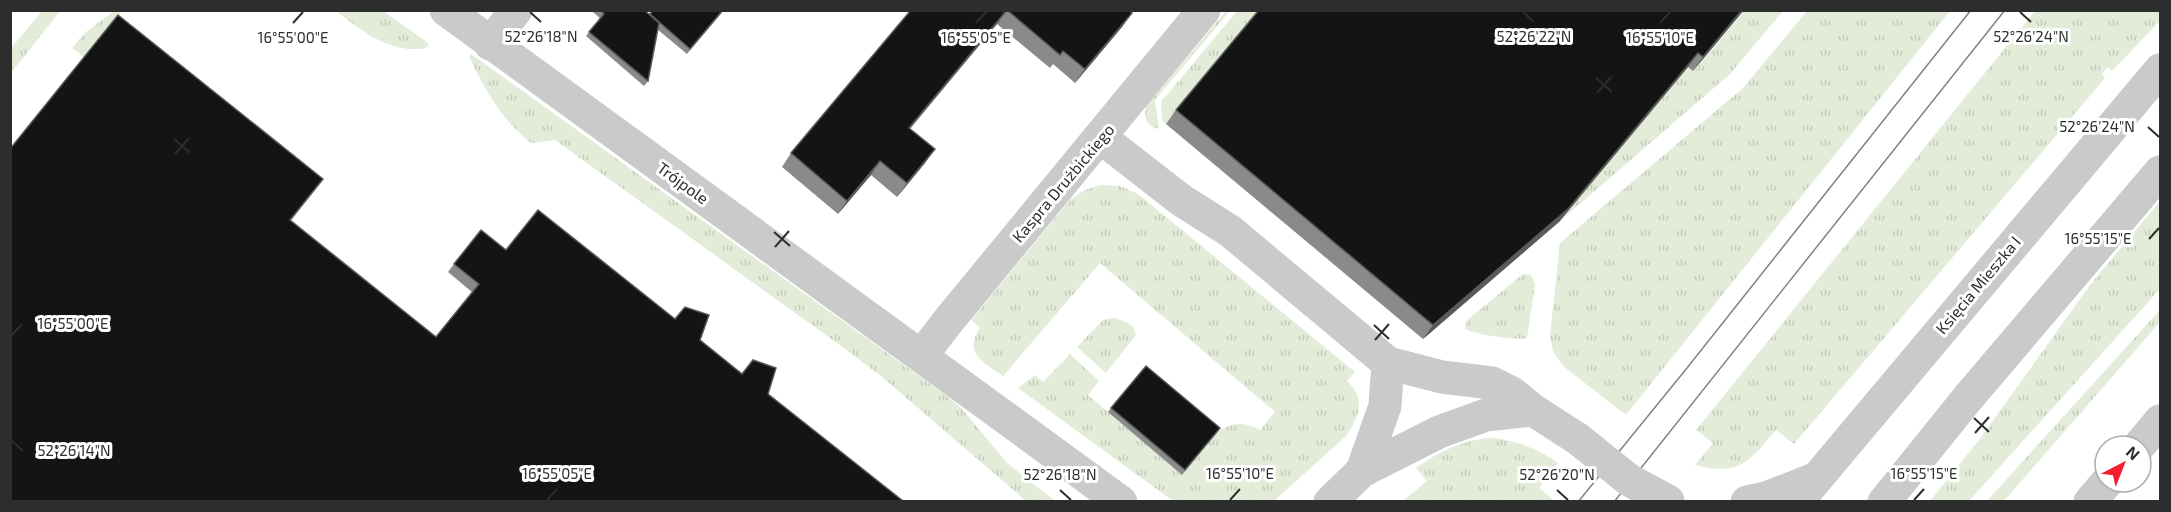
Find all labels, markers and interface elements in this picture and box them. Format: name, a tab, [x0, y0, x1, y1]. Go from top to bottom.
text: 52°26'18"N	[504, 27, 578, 45]
text: 52°26'22"N	[1497, 27, 1571, 45]
text: 52°26'24"N	[1993, 27, 2069, 45]
text: 16°55'00"E	[258, 28, 329, 46]
text: 16°55'05"E	[941, 28, 1011, 46]
text: 16°55'10"E	[1626, 28, 1694, 46]
text: 52°26'24"N	[2059, 117, 2135, 135]
street label: Kaspra Drużbickiego	[1008, 120, 1118, 246]
street label: Trójpole	[653, 158, 713, 208]
text: 16°55'15"E	[2065, 229, 2131, 247]
street label: Księcia Mieszka I	[1931, 232, 2024, 337]
text: 16°55'00"E	[38, 314, 109, 332]
north arrow	[2093, 434, 2153, 494]
text: 52°26'14"N	[37, 441, 111, 459]
text: N	[2123, 442, 2144, 463]
text: 16°55'05"E	[522, 464, 592, 482]
text: 16°55'10"E	[1206, 464, 1274, 482]
text: 16°55'15"E	[1891, 464, 1957, 482]
text: 52°26'18"N	[1023, 465, 1097, 483]
text: 52°26'20"N	[1519, 465, 1595, 483]

